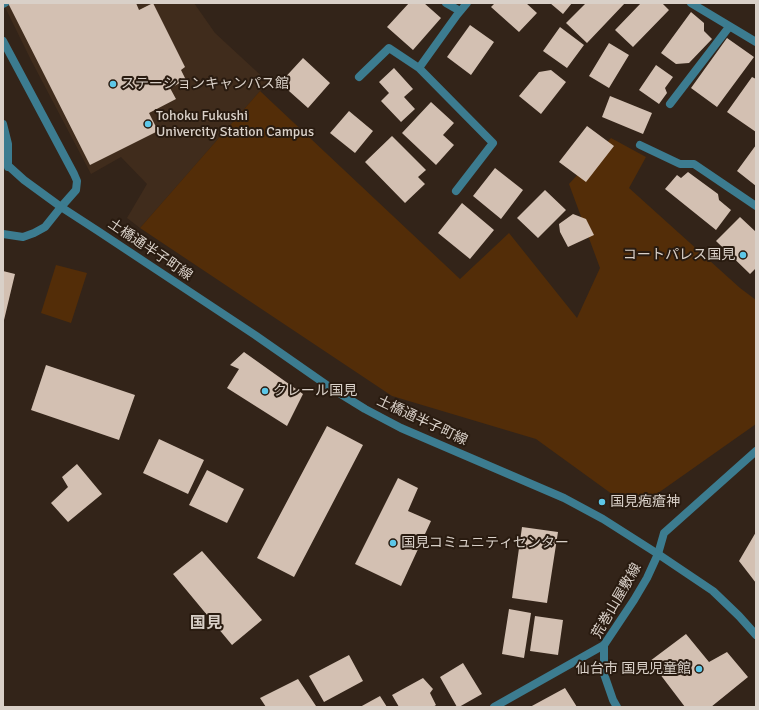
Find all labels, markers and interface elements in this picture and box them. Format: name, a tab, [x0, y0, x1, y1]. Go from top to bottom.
place label: ステーションキャンパス館	[121, 76, 289, 92]
marker: ステーションキャンパス館	[108, 79, 118, 89]
place label: Tohoku Fukushi Univercity Station Campus	[156, 108, 314, 140]
marker: Tohoku Fukushi Univercity Station Campus	[143, 119, 153, 129]
street label: 土橋通半子町線	[105, 216, 195, 284]
place label: コートパレス国見	[623, 247, 735, 263]
marker: コートパレス国見	[738, 250, 748, 260]
place label: クレール国見	[273, 383, 357, 399]
marker: クレール国見	[260, 386, 270, 396]
street label: 土橋通半子町線	[374, 393, 470, 449]
place label: 国見疱瘡神	[610, 494, 680, 510]
marker: 国見疱瘡神	[597, 497, 607, 507]
place label: 国見コミュニティセンター	[401, 535, 569, 551]
marker: 国見コミュニティセンター	[388, 538, 398, 548]
street label: 荒巻山屋敷線	[589, 560, 645, 642]
district label: 国見	[190, 614, 222, 634]
place label: 仙台市 国見児童館	[576, 661, 691, 677]
marker: 仙台市 国見児童館	[694, 664, 704, 674]

